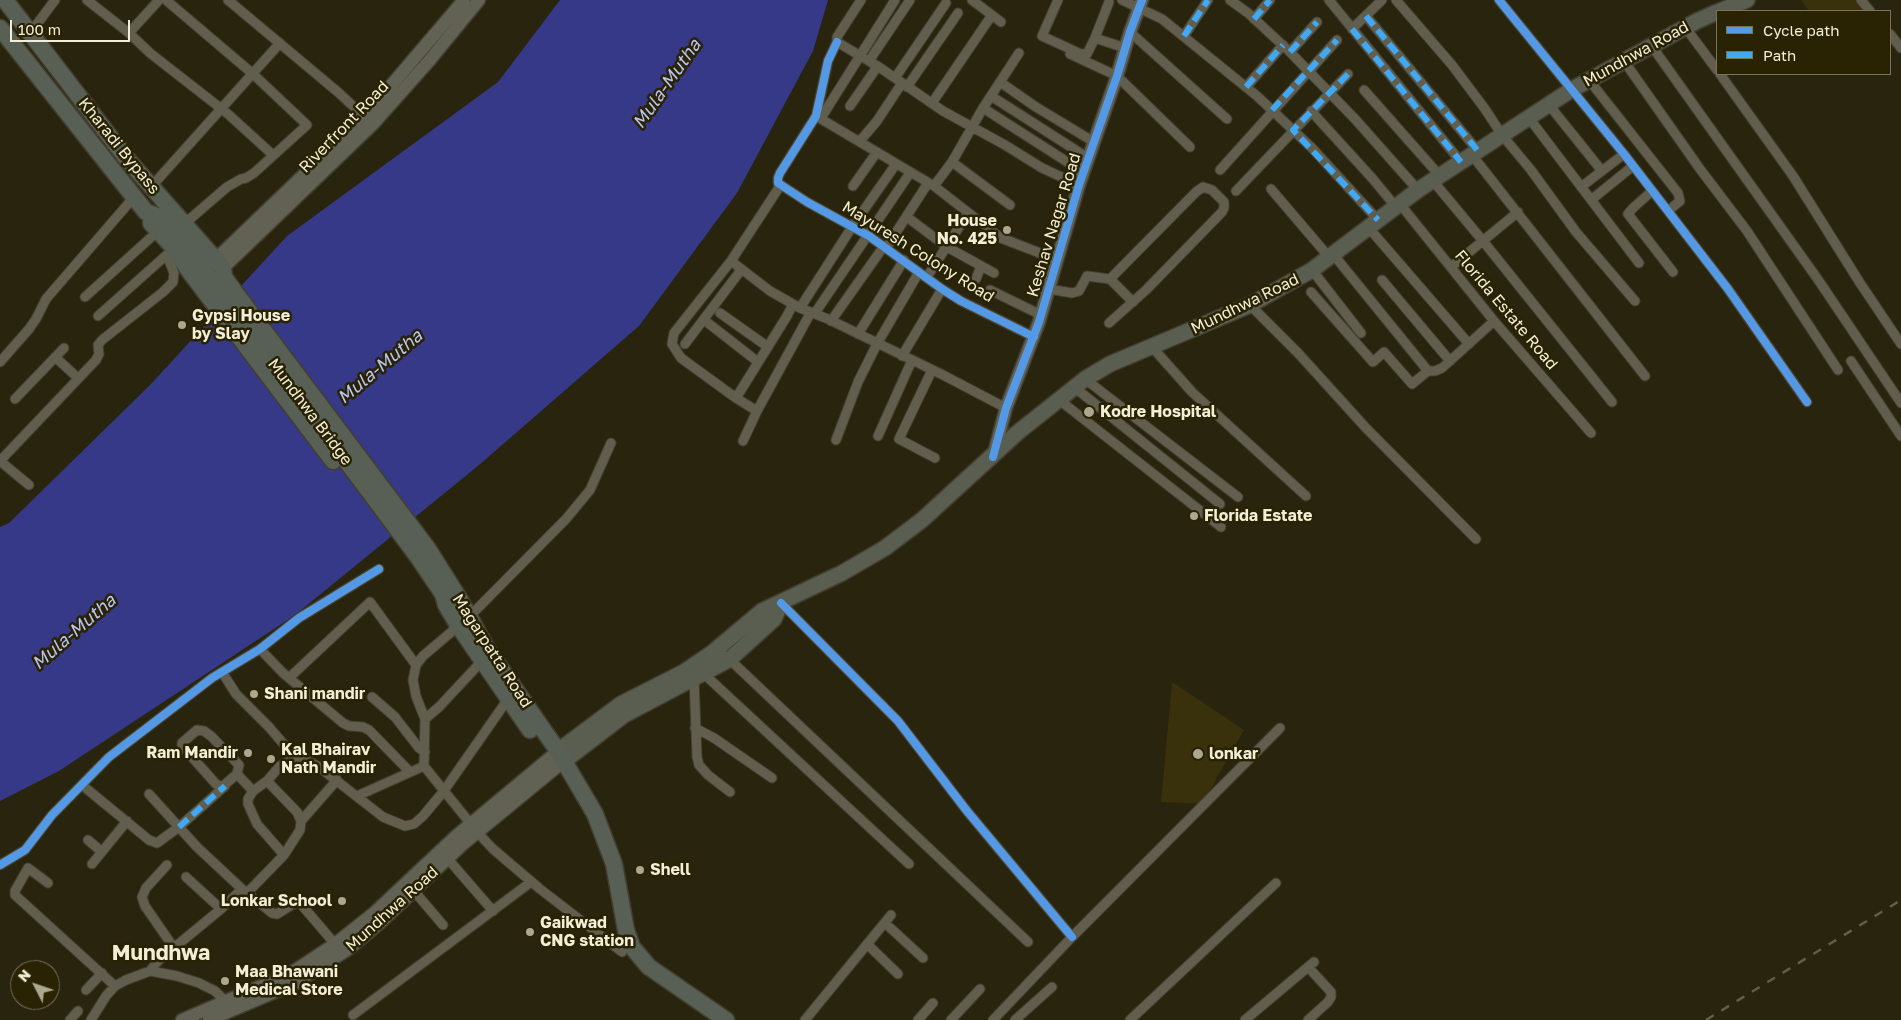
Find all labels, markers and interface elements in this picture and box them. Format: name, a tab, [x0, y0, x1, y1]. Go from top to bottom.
scale bar	[12, 10, 132, 42]
legend	[1716, 10, 1891, 75]
street label: Mundhwa Road	[1580, 17, 1692, 91]
text: 100 m	[18, 20, 61, 38]
text: Cycle path	[1763, 21, 1839, 39]
water label: Mula-Mutha	[628, 35, 706, 133]
text: Path	[1763, 46, 1796, 64]
street label: Riverfront Road	[295, 77, 393, 177]
street label: Kharadi Bypass	[74, 94, 164, 198]
street label: Keshav Nagar Road	[1023, 151, 1085, 299]
street label: Mayuresh Colony Road	[838, 197, 998, 307]
place label: House No. 425	[937, 211, 997, 249]
marker: House No. 425	[1001, 224, 1013, 236]
street label: Florida Estate Road	[1450, 246, 1562, 374]
street label: Mundhwa Road	[1188, 270, 1302, 338]
place label: Gypsi House by Slay	[192, 306, 290, 344]
marker: Gypsi House by Slay	[176, 319, 188, 331]
water label: Mula-Mutha	[333, 325, 427, 409]
street label: Mundhwa Bridge	[264, 355, 356, 469]
place label: Kodre Hospital	[1100, 402, 1216, 422]
marker: Kodre Hospital	[1082, 405, 1096, 419]
place label: Florida Estate	[1204, 506, 1313, 526]
marker: Florida Estate	[1188, 510, 1200, 522]
water label: Mula-Mutha	[28, 590, 120, 674]
street label: Magarpatta Road	[448, 591, 536, 711]
place label: Shani mandir	[264, 684, 365, 704]
marker: Shani mandir	[248, 688, 260, 700]
place label: Kal Bhairav Nath Mandir	[281, 740, 376, 778]
place label: Ram Mandir	[146, 743, 238, 763]
place label: lonkar	[1209, 744, 1258, 764]
marker: Ram Mandir	[242, 747, 254, 759]
marker: lonkar	[1191, 747, 1205, 761]
marker: Kal Bhairav Nath Mandir	[265, 753, 277, 765]
place label: Shell	[650, 860, 691, 880]
street label: Mundhwa Road	[342, 862, 442, 956]
marker: Shell	[634, 864, 646, 876]
place label: Lonkar School	[221, 891, 332, 911]
marker: Lonkar School	[336, 895, 348, 907]
place label: Gaikwad CNG station	[540, 913, 634, 951]
marker: Gaikwad CNG station	[524, 926, 536, 938]
district label: Mundhwa	[112, 940, 210, 966]
north arrow	[10, 960, 60, 1010]
place label: Maa Bhawani Medical Store	[235, 962, 343, 1000]
text: N	[14, 966, 34, 985]
marker: Maa Bhawani Medical Store	[219, 975, 231, 987]

